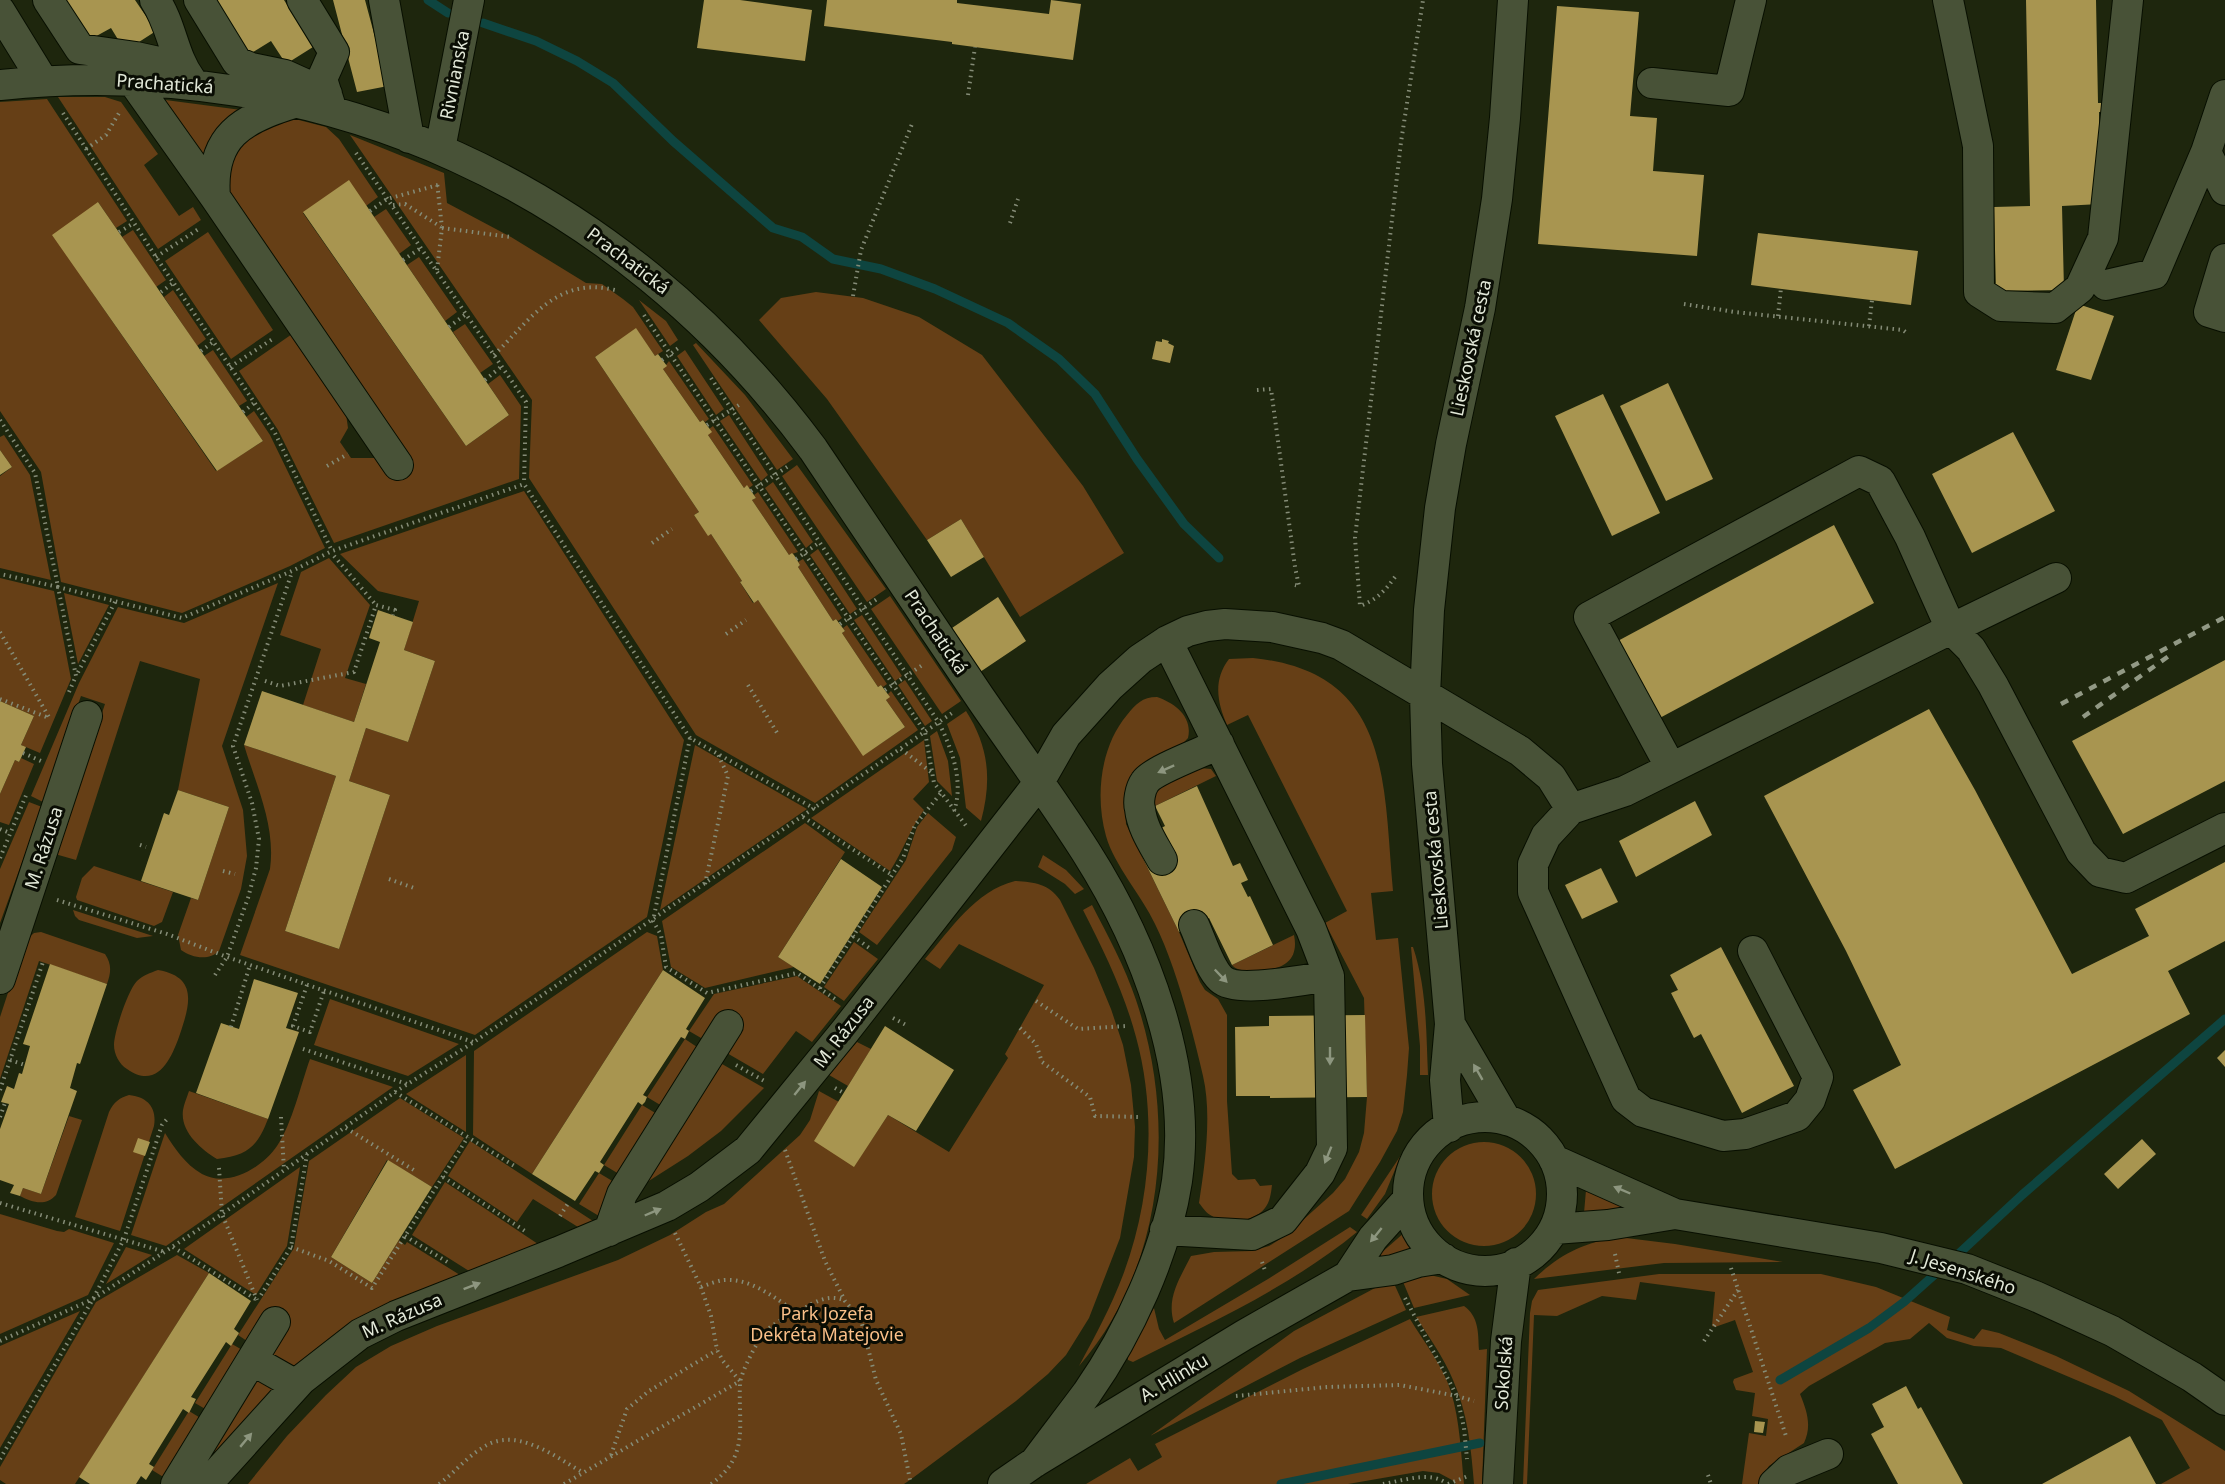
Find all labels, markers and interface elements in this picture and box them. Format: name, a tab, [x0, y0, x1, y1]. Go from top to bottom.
street label: Rivnianska	[434, 28, 474, 121]
street label: Prachatická	[116, 68, 214, 98]
street label: Prachatická	[582, 221, 675, 299]
street label: Lieskovská cesta	[1444, 277, 1496, 418]
street label: Prachatická	[900, 584, 974, 679]
one-way arrow	[1157, 764, 1175, 774]
street label: Lieskovská cesta	[1417, 790, 1453, 930]
street label: M. Rázusa	[18, 803, 68, 892]
one-way arrow	[1214, 969, 1228, 984]
street label: M. Rázusa	[807, 990, 879, 1072]
one-way arrow	[1325, 1047, 1335, 1066]
one-way arrow	[1473, 1063, 1483, 1080]
one-way arrow	[794, 1080, 807, 1096]
one-way arrow	[1323, 1146, 1332, 1164]
one-way arrow	[1613, 1185, 1631, 1194]
one-way arrow	[644, 1207, 662, 1217]
one-way arrow	[1370, 1228, 1382, 1243]
street label: J. Jesenského	[1905, 1242, 2019, 1299]
one-way arrow	[464, 1281, 482, 1291]
street label: M. Rázusa	[358, 1287, 445, 1343]
park label: Park Jozefa Dekréta Matejovie	[750, 1301, 904, 1346]
street label: Sokolská	[1488, 1335, 1518, 1411]
street label: A. Hlinku	[1135, 1347, 1212, 1407]
one-way arrow	[239, 1433, 252, 1448]

